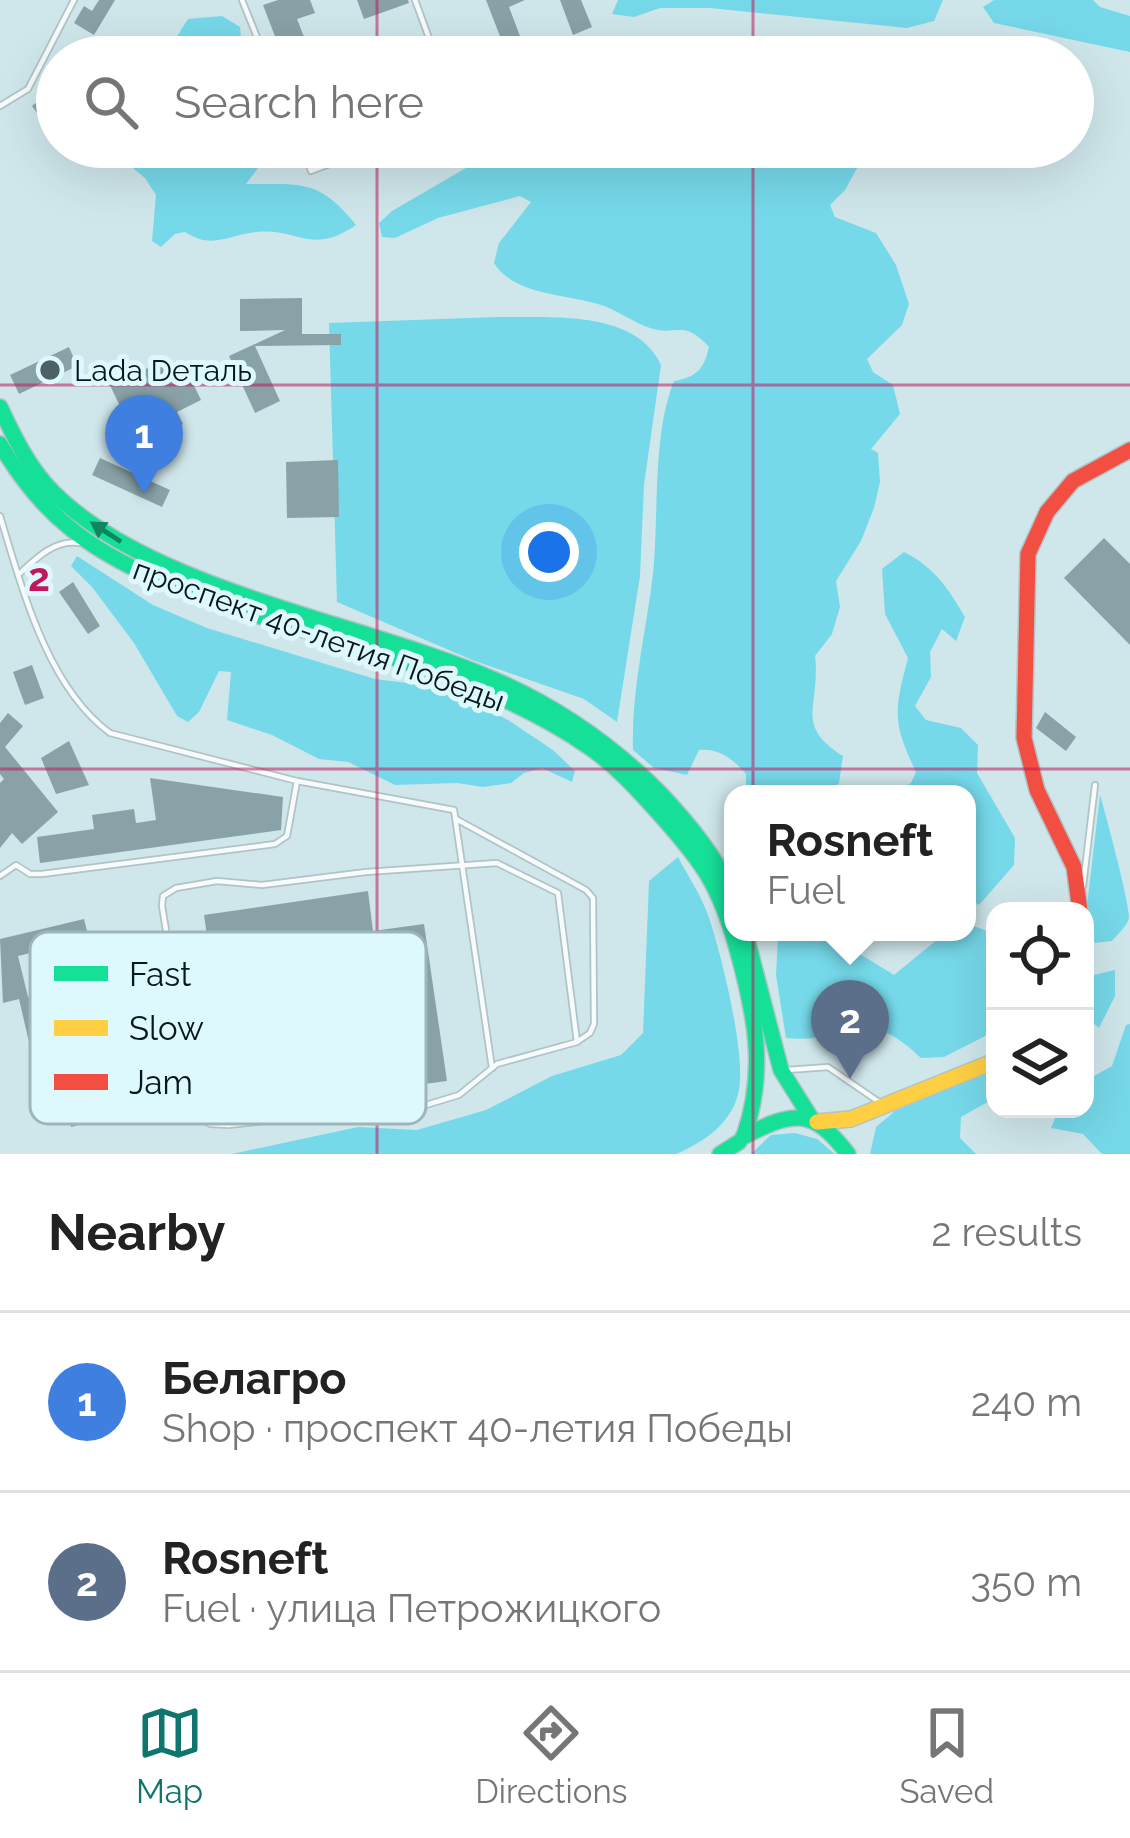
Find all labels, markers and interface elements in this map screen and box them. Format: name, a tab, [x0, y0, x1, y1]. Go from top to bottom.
search box	[36, 36, 1094, 168]
icon: search	[78, 69, 144, 135]
text: Search here	[174, 76, 424, 129]
place label: Lada Dеталь	[74, 353, 252, 388]
marker: Lada Dеталь	[37, 357, 63, 383]
pin: 1	[105, 395, 183, 494]
one-way arrow	[90, 521, 122, 543]
your location	[519, 522, 579, 582]
street label: проспект 40-летия Победы	[129, 551, 509, 719]
text: 2	[28, 554, 50, 600]
popup	[724, 785, 976, 941]
text: Rosneft	[767, 814, 933, 867]
text: Fuel	[767, 867, 845, 913]
map controls	[986, 902, 1094, 1118]
button: locate	[986, 902, 1094, 1010]
legend	[30, 932, 426, 1124]
text: Fast	[129, 955, 191, 994]
pin: 2	[811, 980, 889, 1079]
text: Slow	[129, 1009, 204, 1048]
button: layers	[986, 1010, 1094, 1118]
text: Jam	[129, 1063, 193, 1102]
text: Nearby	[48, 1202, 225, 1262]
text: 2 results	[931, 1209, 1082, 1255]
text: Белагро	[162, 1352, 347, 1405]
text: 1	[77, 1379, 97, 1425]
text: 240 m	[971, 1379, 1082, 1425]
text: Shop · проспект 40-летия Победы	[162, 1405, 793, 1451]
text: Rosneft	[162, 1532, 329, 1585]
text: 2	[76, 1559, 98, 1605]
text: 350 m	[970, 1559, 1082, 1605]
text: Fuel · улица Петрожицкого	[162, 1585, 661, 1631]
tab: Map	[136, 1700, 203, 1811]
tab: Directions	[475, 1700, 628, 1811]
tab: Saved	[900, 1700, 994, 1811]

